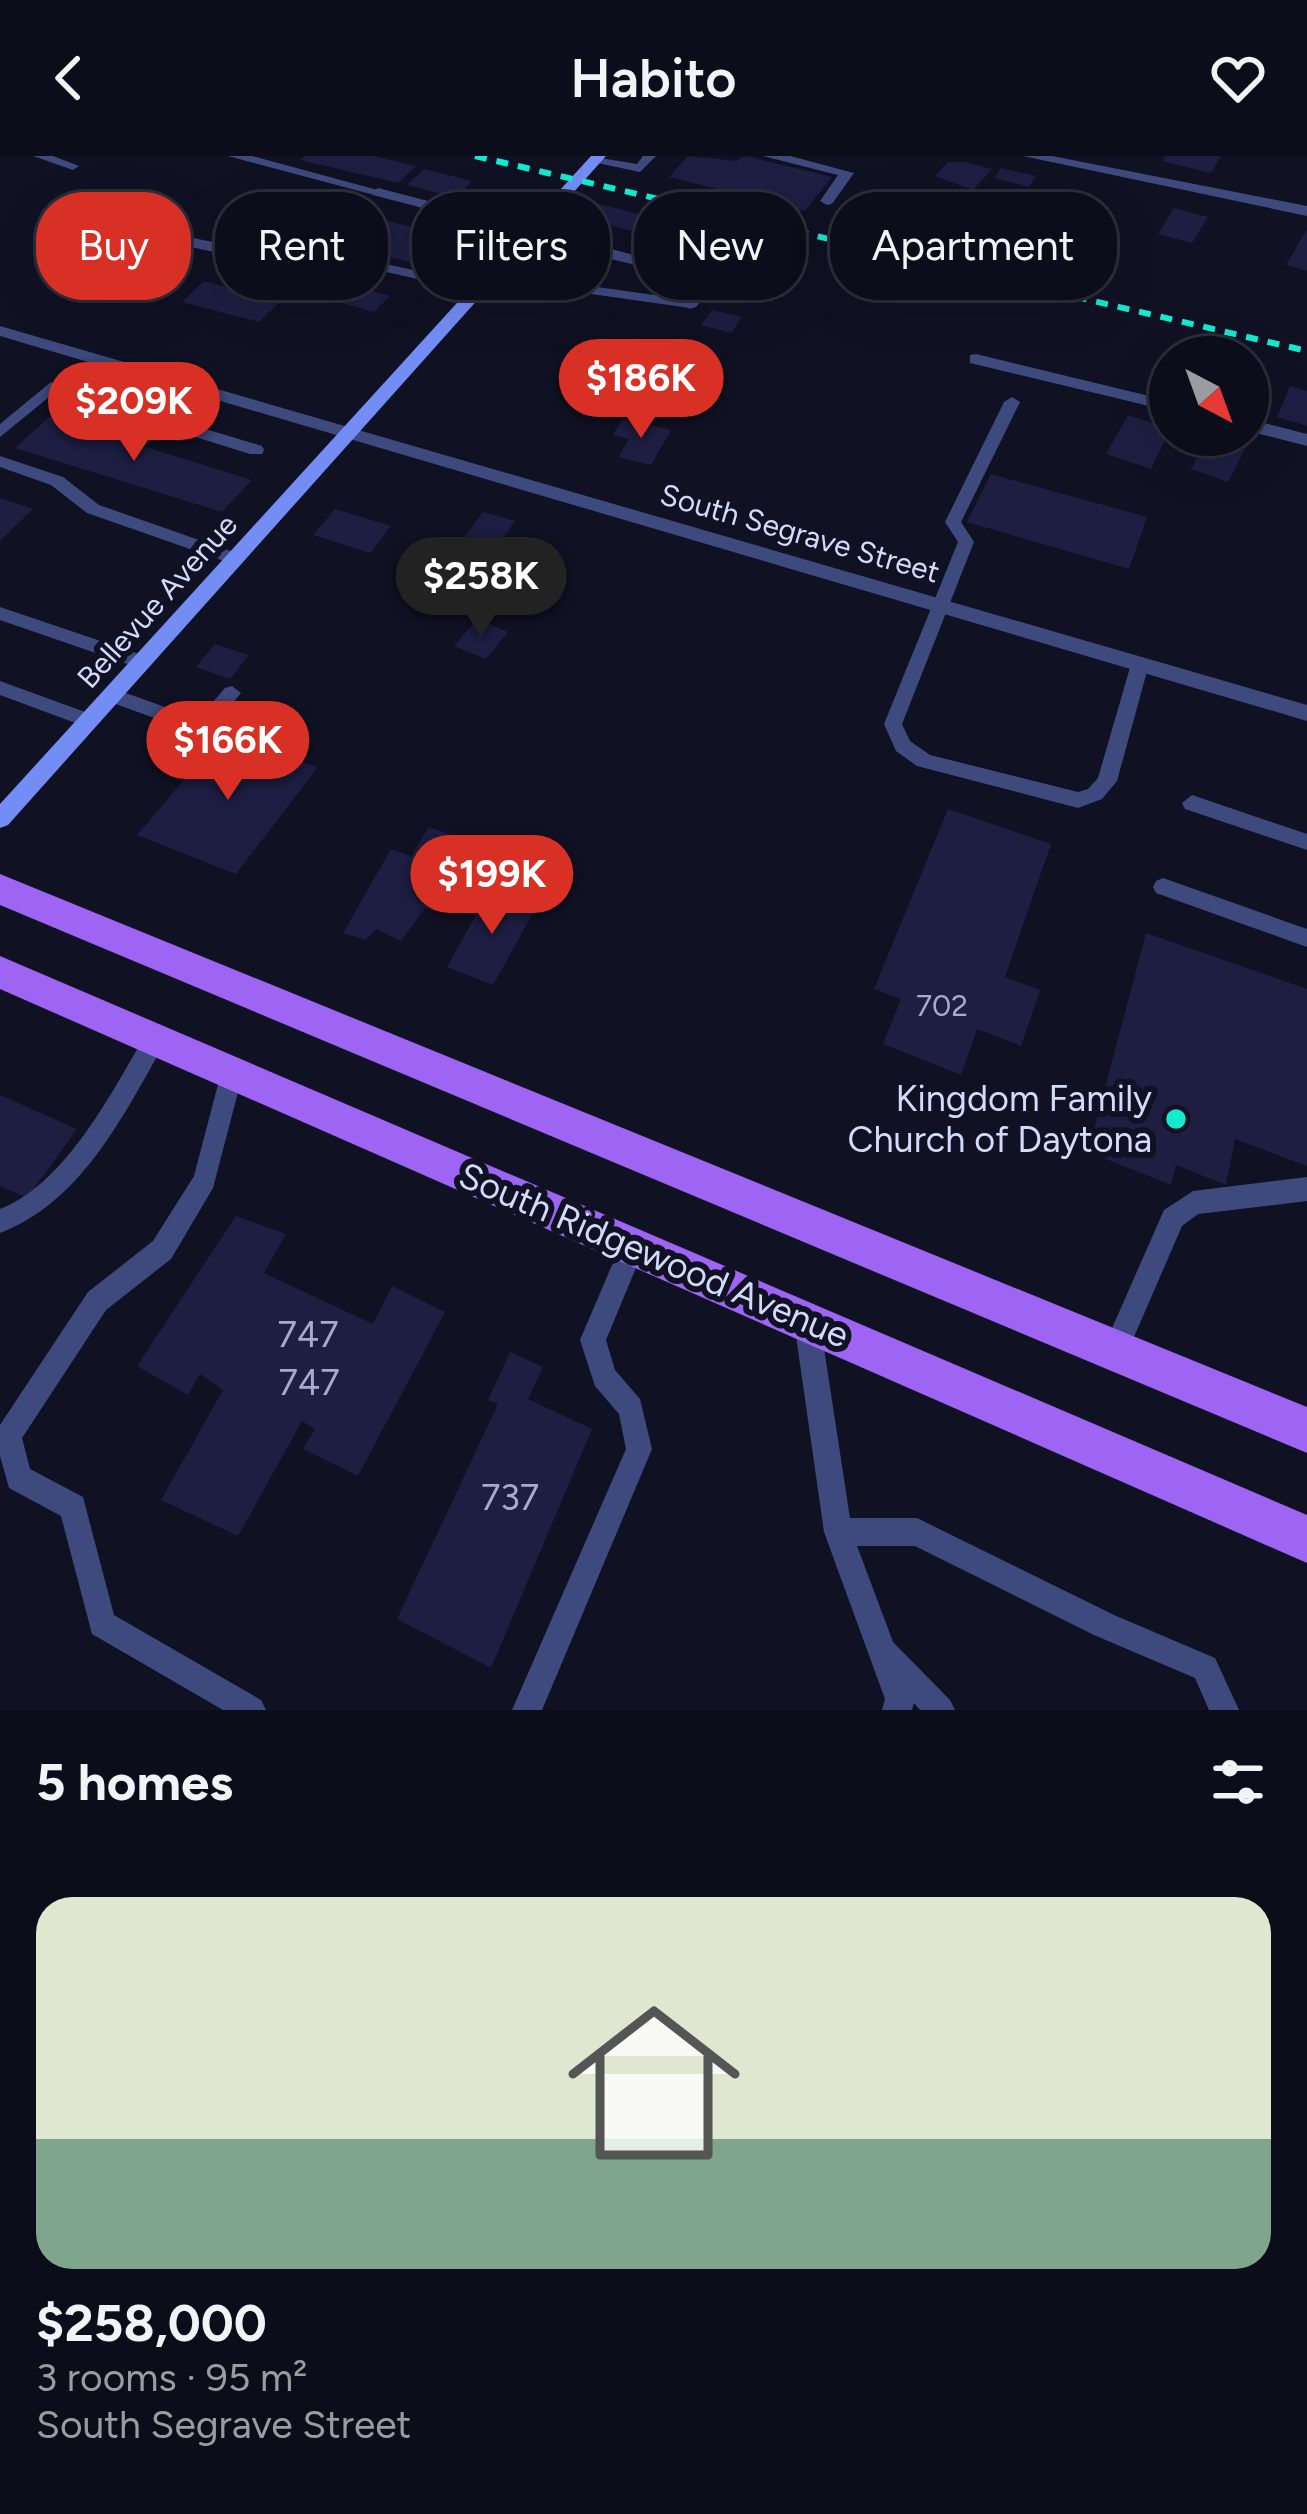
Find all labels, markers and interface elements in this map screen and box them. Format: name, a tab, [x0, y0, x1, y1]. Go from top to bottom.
icon: back	[36, 45, 102, 111]
icon: heart	[1205, 45, 1271, 111]
text: Habito	[570, 46, 737, 111]
chip: Buy	[36, 192, 191, 300]
chip: Rent	[215, 192, 388, 300]
chip: Filters	[412, 192, 610, 300]
chip: New	[634, 192, 806, 300]
chip: Apartment	[830, 192, 1117, 300]
north arrow	[1149, 336, 1269, 456]
map controls	[1149, 336, 1269, 456]
pin: $186K	[557, 339, 725, 441]
text: $186K	[586, 354, 696, 401]
pin: $209K	[50, 362, 218, 464]
text: $209K	[75, 377, 193, 424]
street label: South Segrave Street	[656, 475, 944, 591]
street label: Bellevue Avenue	[69, 506, 245, 696]
pin: $258K	[397, 537, 565, 639]
text: $258K	[423, 552, 539, 599]
pin: $166K	[144, 701, 312, 803]
text: $166K	[173, 716, 283, 763]
pin: $199K	[408, 835, 576, 937]
text: $199K	[437, 850, 547, 897]
house number: 702	[916, 987, 968, 1024]
place label: Kingdom Family Church of Daytona	[848, 1077, 1152, 1161]
marker: Kingdom Family Church of Daytona	[1163, 1106, 1189, 1132]
street label: South Ridgewood Avenue	[453, 1153, 855, 1357]
house number: 747	[277, 1313, 339, 1356]
house number: 747	[278, 1361, 340, 1404]
house number: 737	[481, 1476, 539, 1519]
icon: filters	[1205, 1749, 1271, 1815]
text: 5 homes	[36, 1752, 233, 1813]
icon: home	[546, 1975, 762, 2191]
text: $258,000	[36, 2293, 267, 2354]
text: 3 rooms · 95 m²	[36, 2354, 307, 2401]
text: South Segrave Street	[36, 2401, 411, 2448]

